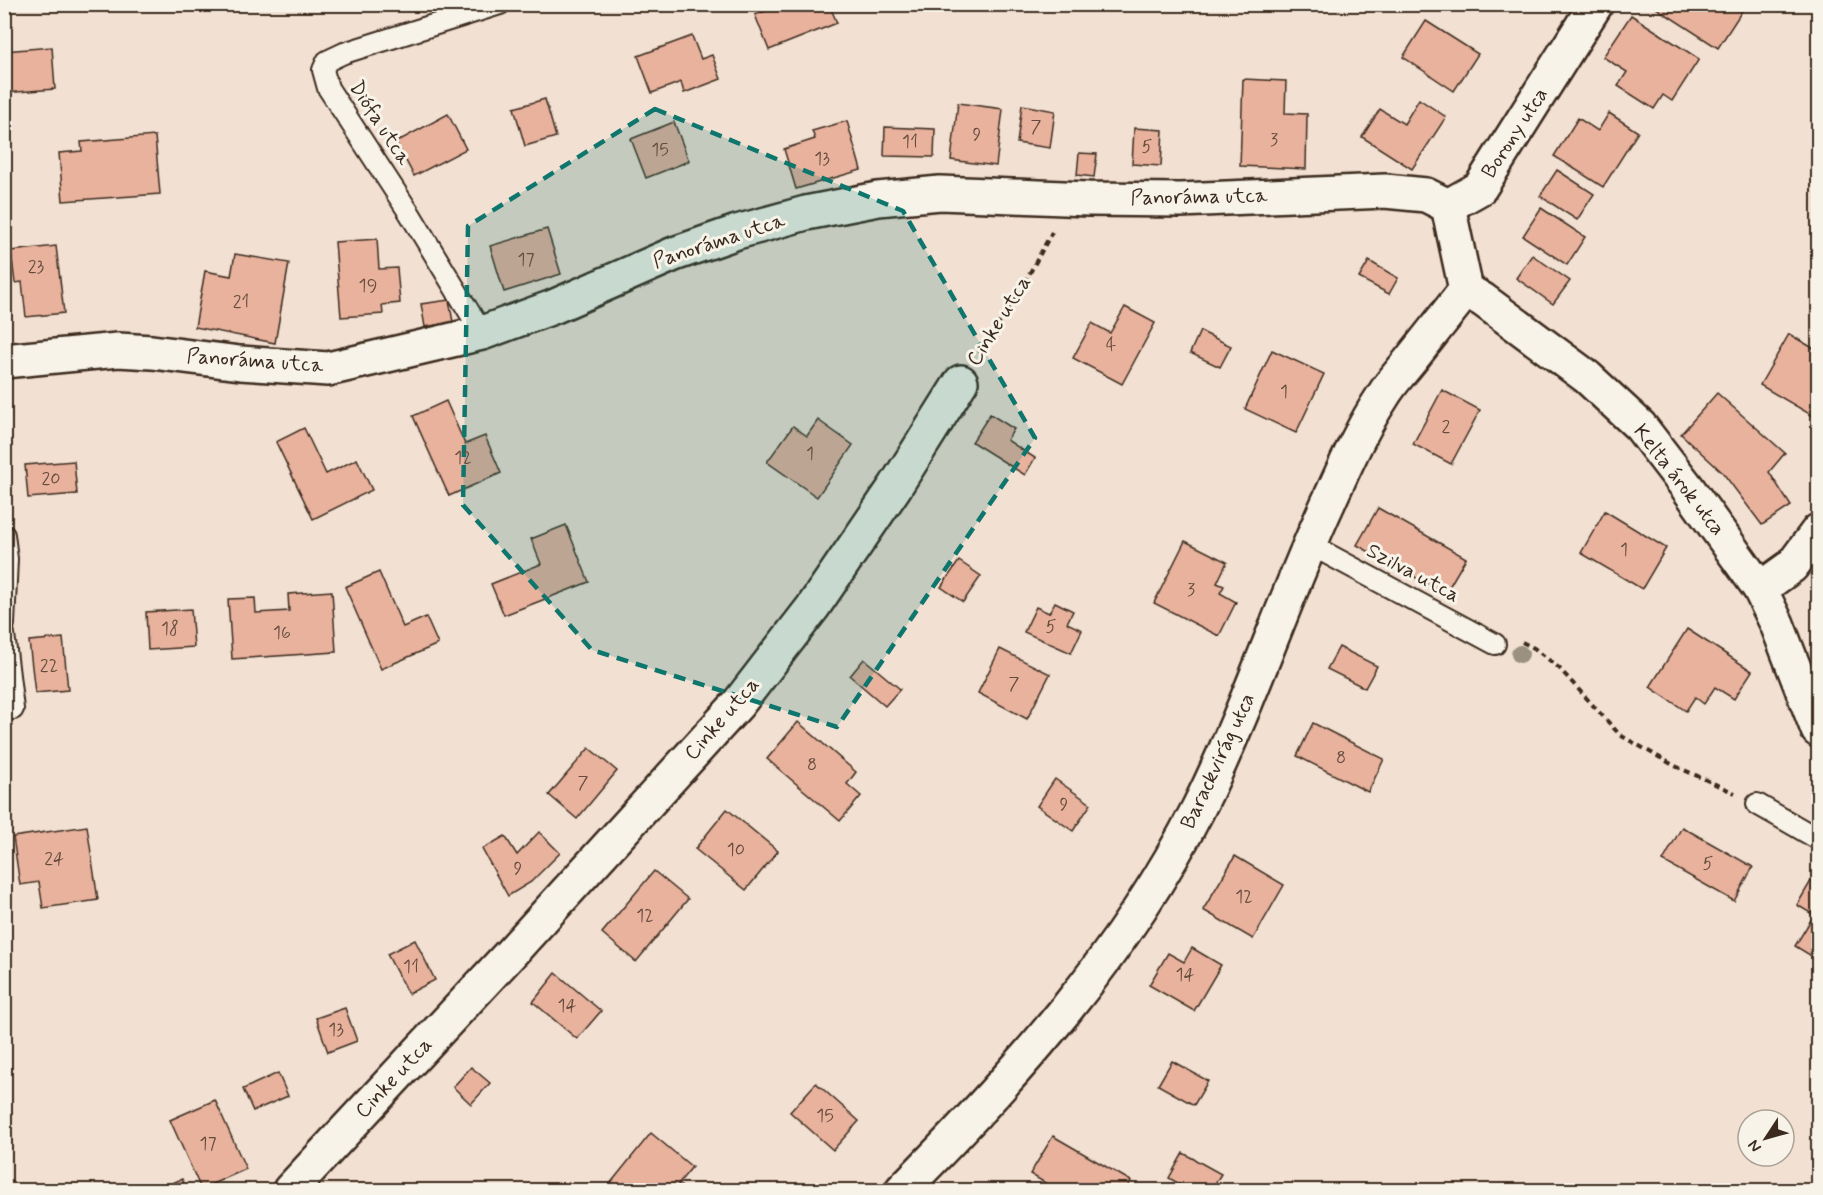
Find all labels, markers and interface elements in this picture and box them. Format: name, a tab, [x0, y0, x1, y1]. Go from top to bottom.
street label: Diófa utca	[342, 75, 418, 171]
street label: Borony utca	[1475, 82, 1555, 184]
house number: 7	[1031, 115, 1042, 139]
house number: 9	[973, 123, 982, 147]
house number: 3	[1270, 128, 1278, 152]
house number: 11	[902, 130, 918, 154]
house number: 5	[1142, 135, 1153, 159]
house number: 15	[651, 138, 669, 162]
house number: 13	[814, 147, 830, 171]
street label: Panoráma utca	[1130, 182, 1268, 212]
street label: Panoráma utca	[649, 206, 789, 276]
house number: 17	[517, 248, 535, 272]
house number: 23	[28, 255, 45, 279]
street label: Cinke utca	[960, 271, 1038, 371]
house number: 19	[359, 274, 377, 298]
house number: 21	[233, 290, 249, 314]
house number: 4	[1106, 333, 1116, 357]
street label: Panoráma utca	[186, 342, 325, 380]
house number: 1	[1280, 380, 1288, 404]
house number: 2	[1442, 415, 1451, 439]
street label: Kelta árok utca	[1627, 418, 1731, 542]
house number: 1	[806, 442, 814, 466]
house number: 12	[454, 446, 472, 470]
house number: 20	[41, 467, 61, 491]
street label: Szilva utca	[1361, 537, 1465, 609]
house number: 1	[1620, 538, 1628, 562]
house number: 3	[1187, 578, 1195, 602]
house number: 5	[1046, 615, 1057, 639]
house number: 18	[161, 617, 179, 641]
house number: 16	[273, 621, 291, 645]
house number: 22	[40, 654, 58, 678]
street label: Cinke utca	[678, 672, 766, 766]
house number: 7	[1009, 672, 1020, 696]
street label: Barackvirág utca	[1174, 688, 1262, 834]
house number: 8	[1336, 746, 1346, 770]
house number: 8	[807, 753, 817, 777]
house number: 7	[578, 771, 589, 795]
house number: 9	[1060, 793, 1069, 817]
house number: 10	[727, 838, 745, 862]
house number: 24	[44, 847, 64, 871]
house number: 5	[1703, 852, 1714, 876]
house number: 9	[514, 857, 523, 881]
house number: 12	[1235, 885, 1253, 909]
house number: 12	[636, 904, 654, 928]
house number: 11	[403, 955, 419, 979]
house number: 14	[1176, 963, 1195, 987]
house number: 14	[558, 994, 577, 1018]
house number: 13	[328, 1018, 344, 1042]
street label: Cinke utca	[349, 1031, 439, 1125]
house number: 15	[816, 1104, 834, 1128]
north arrow	[1736, 1108, 1796, 1168]
house number: 17	[199, 1132, 217, 1156]
text: N	[1743, 1135, 1767, 1156]

